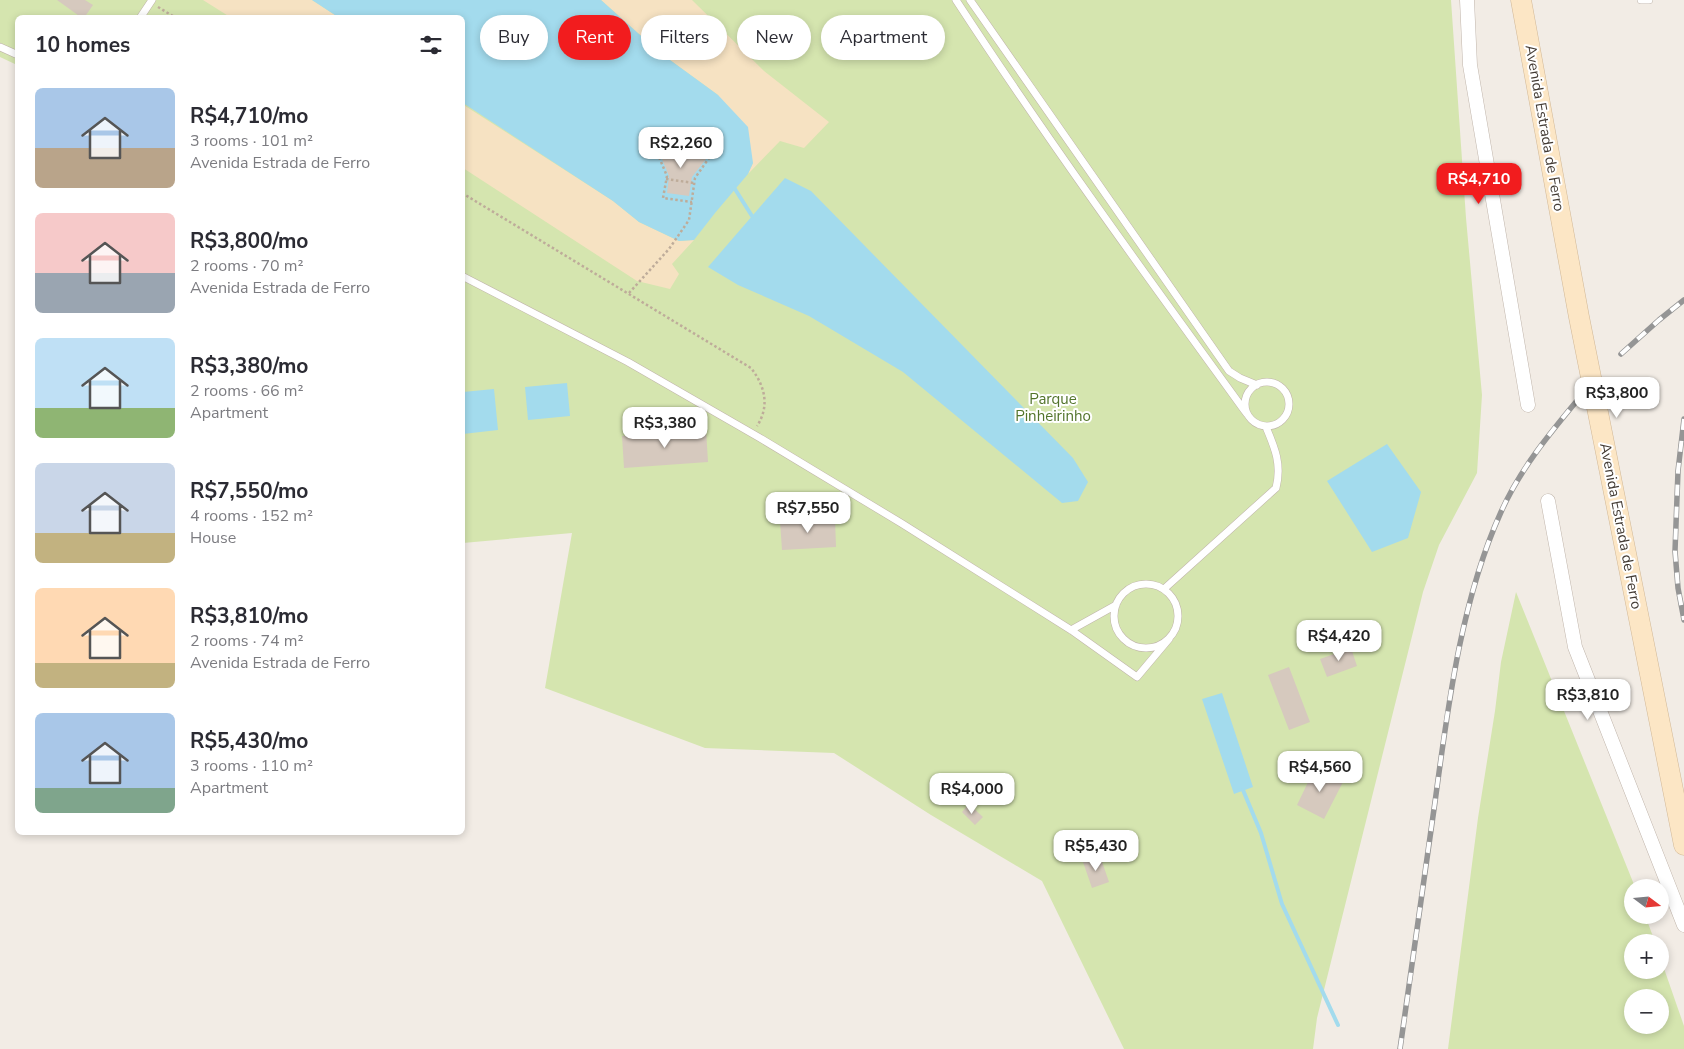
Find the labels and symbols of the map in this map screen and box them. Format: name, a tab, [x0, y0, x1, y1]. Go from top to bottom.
street label: Avenida Estrada de Ferro	[1520, 43, 1570, 213]
pin: R$2,260	[635, 126, 727, 169]
pin: R$4,710	[1433, 162, 1525, 205]
pin: R$3,800	[1571, 376, 1663, 419]
park label: Parque Pinheirinho	[1015, 389, 1091, 426]
pin: R$3,380	[619, 406, 711, 449]
street label: Avenida Estrada de Ferro	[1595, 441, 1647, 611]
pin: R$7,550	[762, 492, 854, 534]
pin: R$4,420	[1293, 620, 1385, 662]
pin: R$3,810	[1542, 678, 1634, 721]
pin: R$4,560	[1274, 750, 1366, 793]
pin: R$4,000	[926, 772, 1018, 815]
pin: R$5,430	[1050, 830, 1142, 872]
north arrow	[1624, 879, 1669, 924]

